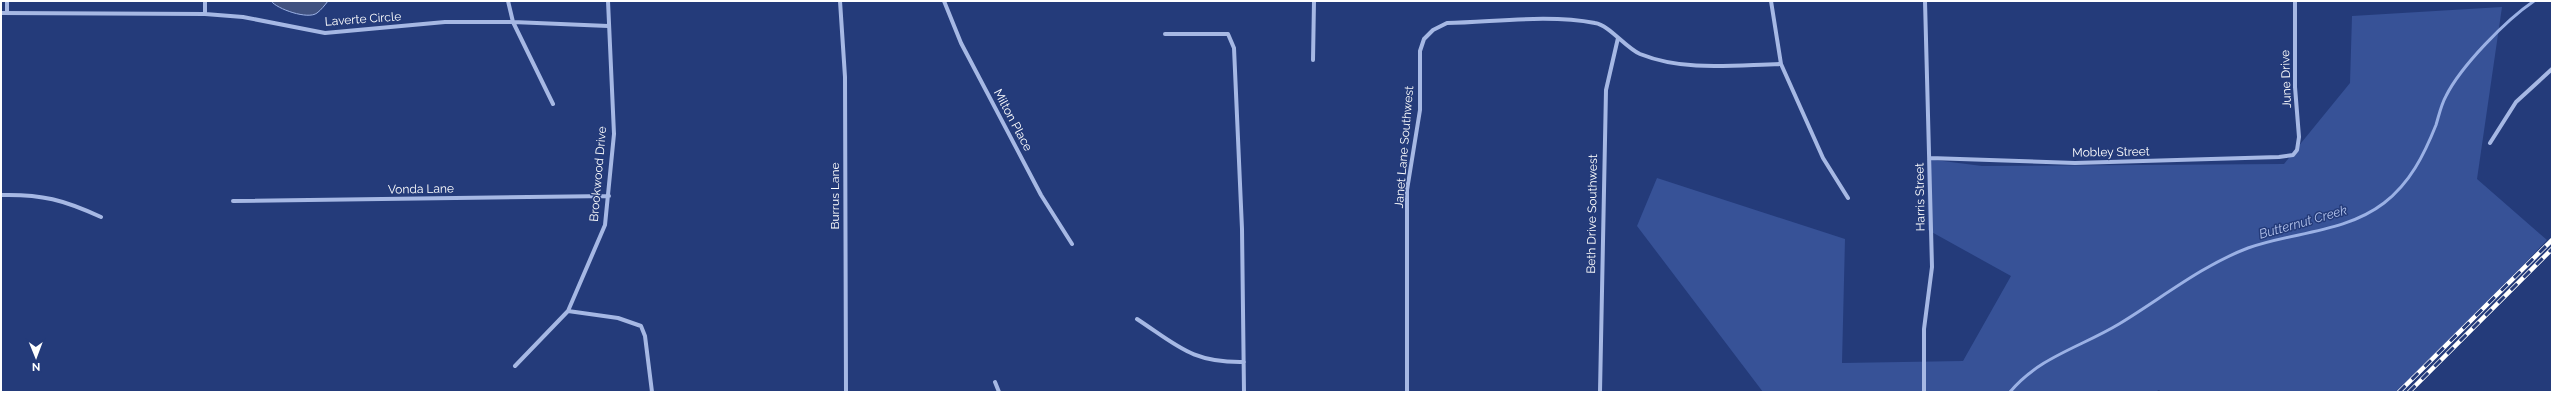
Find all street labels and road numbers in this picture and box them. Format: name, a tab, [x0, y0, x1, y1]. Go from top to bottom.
street label: Laverte Circle	[324, 9, 402, 29]
street label: June Drive	[2278, 49, 2294, 109]
street label: Janet Lane Southwest	[1392, 85, 1416, 209]
street label: Milton Place	[991, 87, 1035, 153]
street label: Brookwood Drive	[587, 126, 609, 222]
street label: Mobley Street	[2072, 144, 2150, 160]
street label: Beth Drive Southwest	[1584, 154, 1600, 274]
street label: Burrus Lane	[828, 162, 842, 230]
street label: Harris Street	[1912, 163, 1928, 231]
street label: Vonda Lane	[388, 181, 454, 197]

